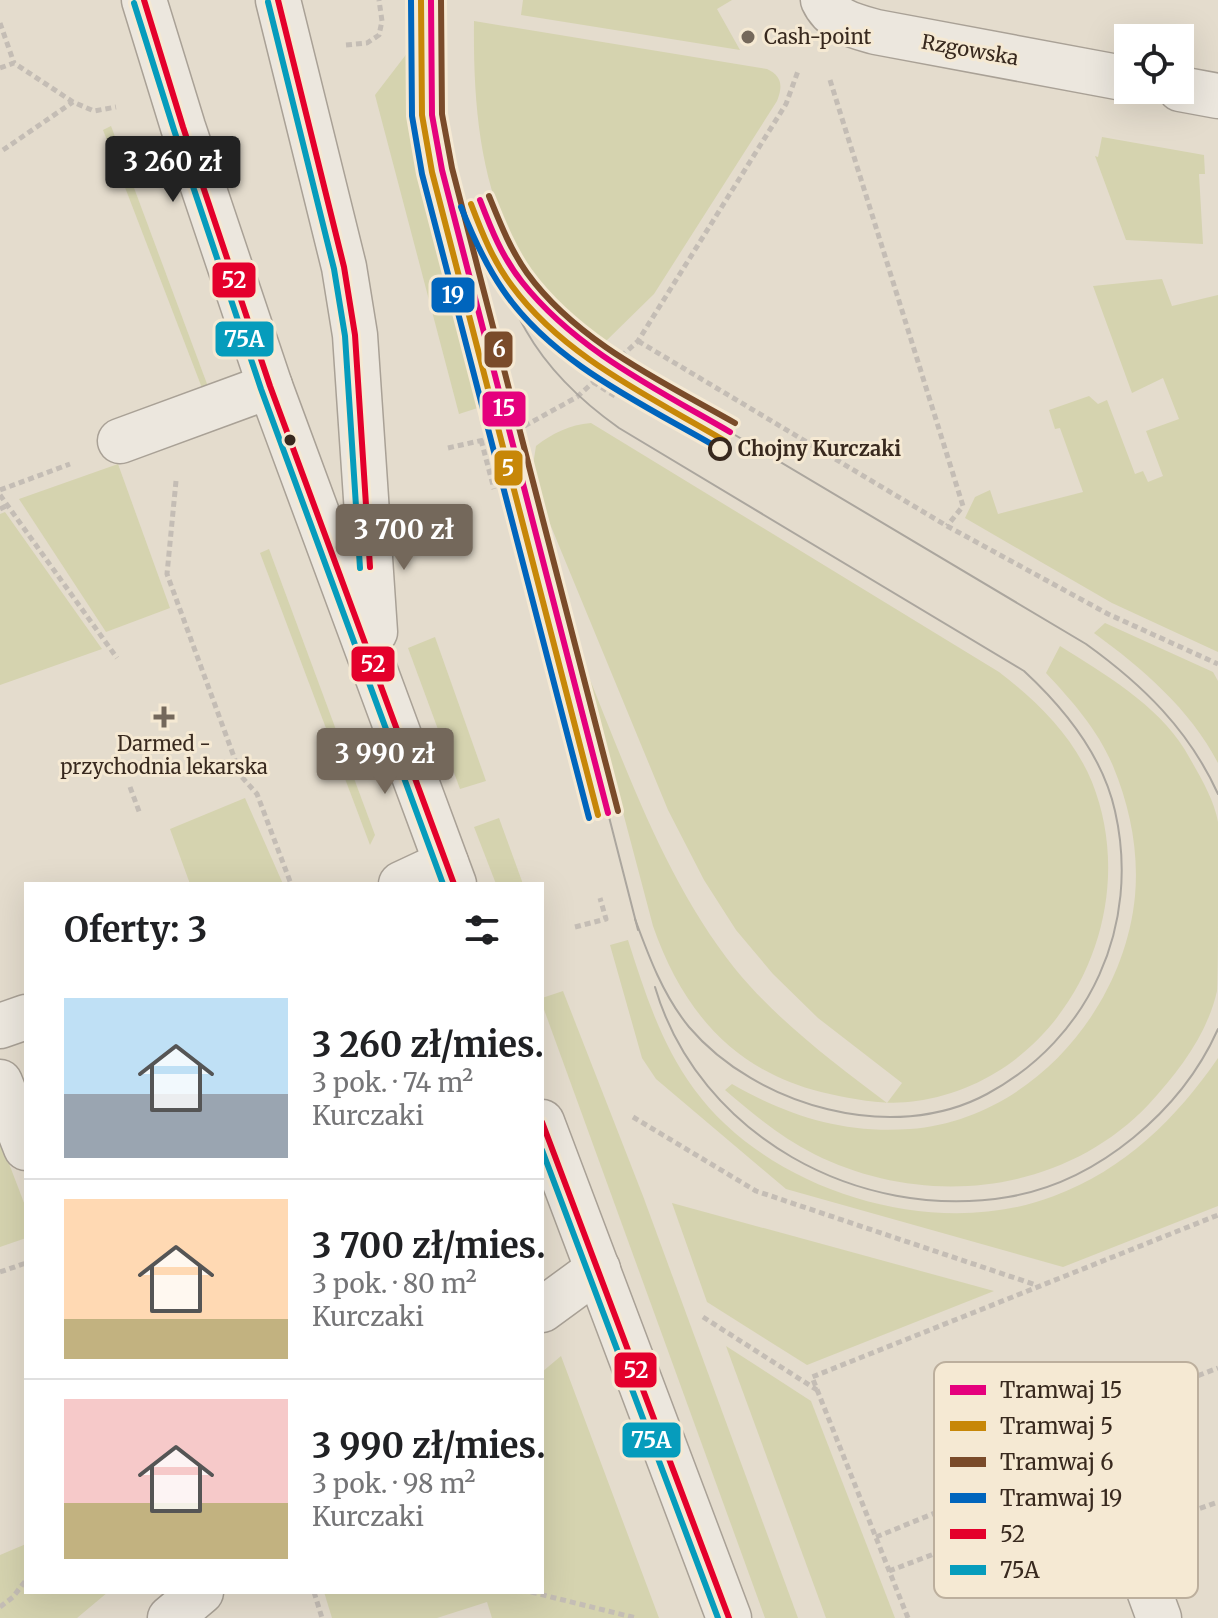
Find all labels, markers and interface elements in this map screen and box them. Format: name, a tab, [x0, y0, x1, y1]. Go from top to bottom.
place label: Cash-point	[764, 24, 871, 49]
map controls	[1114, 24, 1194, 104]
button: locate	[1114, 24, 1194, 104]
marker: Cash-point	[739, 28, 757, 46]
street label: Rzgowska	[920, 29, 1021, 70]
pin: 3 260 zł	[90, 136, 256, 204]
text: 3 260 zł	[123, 145, 223, 178]
line badge: 52	[211, 261, 257, 299]
text: 52	[222, 266, 247, 294]
line badge: 19	[430, 276, 476, 314]
text: 19	[442, 281, 464, 309]
line badge: 75A	[214, 320, 275, 358]
text: 75A	[224, 325, 265, 353]
line badge: 6	[483, 330, 514, 369]
text: 6	[492, 335, 506, 363]
line badge: 15	[481, 390, 527, 428]
text: 15	[493, 394, 515, 422]
unlabelled marker	[282, 432, 298, 448]
place label: Chojny Kurczaki	[738, 436, 901, 461]
marker: Chojny Kurczaki	[709, 438, 731, 460]
line badge: 5	[493, 449, 524, 487]
text: 5	[502, 454, 514, 482]
pin: 3 700 zł	[321, 504, 487, 572]
text: 3 700 zł	[354, 513, 454, 546]
line badge: 52	[350, 645, 396, 683]
text: 52	[361, 650, 386, 678]
marker: Darmed - przychodnia lekarska	[153, 706, 175, 728]
pin: 3 990 zł	[302, 728, 468, 796]
place label: Darmed - przychodnia lekarska	[60, 731, 268, 779]
text: 3 990 zł	[335, 737, 435, 770]
icon: filters	[460, 908, 504, 952]
text: Oferty: 3	[64, 909, 207, 951]
text: 3 260 zł/mies.	[312, 1024, 544, 1066]
icon: home	[128, 1030, 224, 1126]
text: 3 pok. · 74 m²	[312, 1066, 473, 1099]
text: Kurczaki	[312, 1099, 424, 1132]
text: 3 700 zł/mies.	[312, 1225, 546, 1267]
icon: home	[128, 1231, 224, 1327]
text: 3 pok. · 80 m²	[312, 1267, 477, 1300]
text: Kurczaki	[312, 1300, 424, 1333]
line badge: 52	[613, 1351, 658, 1389]
text: 52	[624, 1356, 649, 1384]
legend	[934, 1362, 1198, 1598]
text: Tramwaj 15	[1000, 1376, 1122, 1404]
text: Tramwaj 5	[1000, 1412, 1113, 1440]
line badge: 75A	[621, 1421, 682, 1459]
text: 3 990 zł/mies.	[312, 1425, 546, 1467]
text: 75A	[631, 1426, 672, 1454]
icon: home	[128, 1431, 224, 1527]
text: Tramwaj 6	[1000, 1448, 1114, 1476]
text: 3 pok. · 98 m²	[312, 1467, 475, 1500]
text: Tramwaj 19	[1000, 1484, 1122, 1512]
text: Kurczaki	[312, 1500, 424, 1533]
text: 52	[1000, 1520, 1025, 1548]
text: 75A	[1000, 1556, 1040, 1584]

